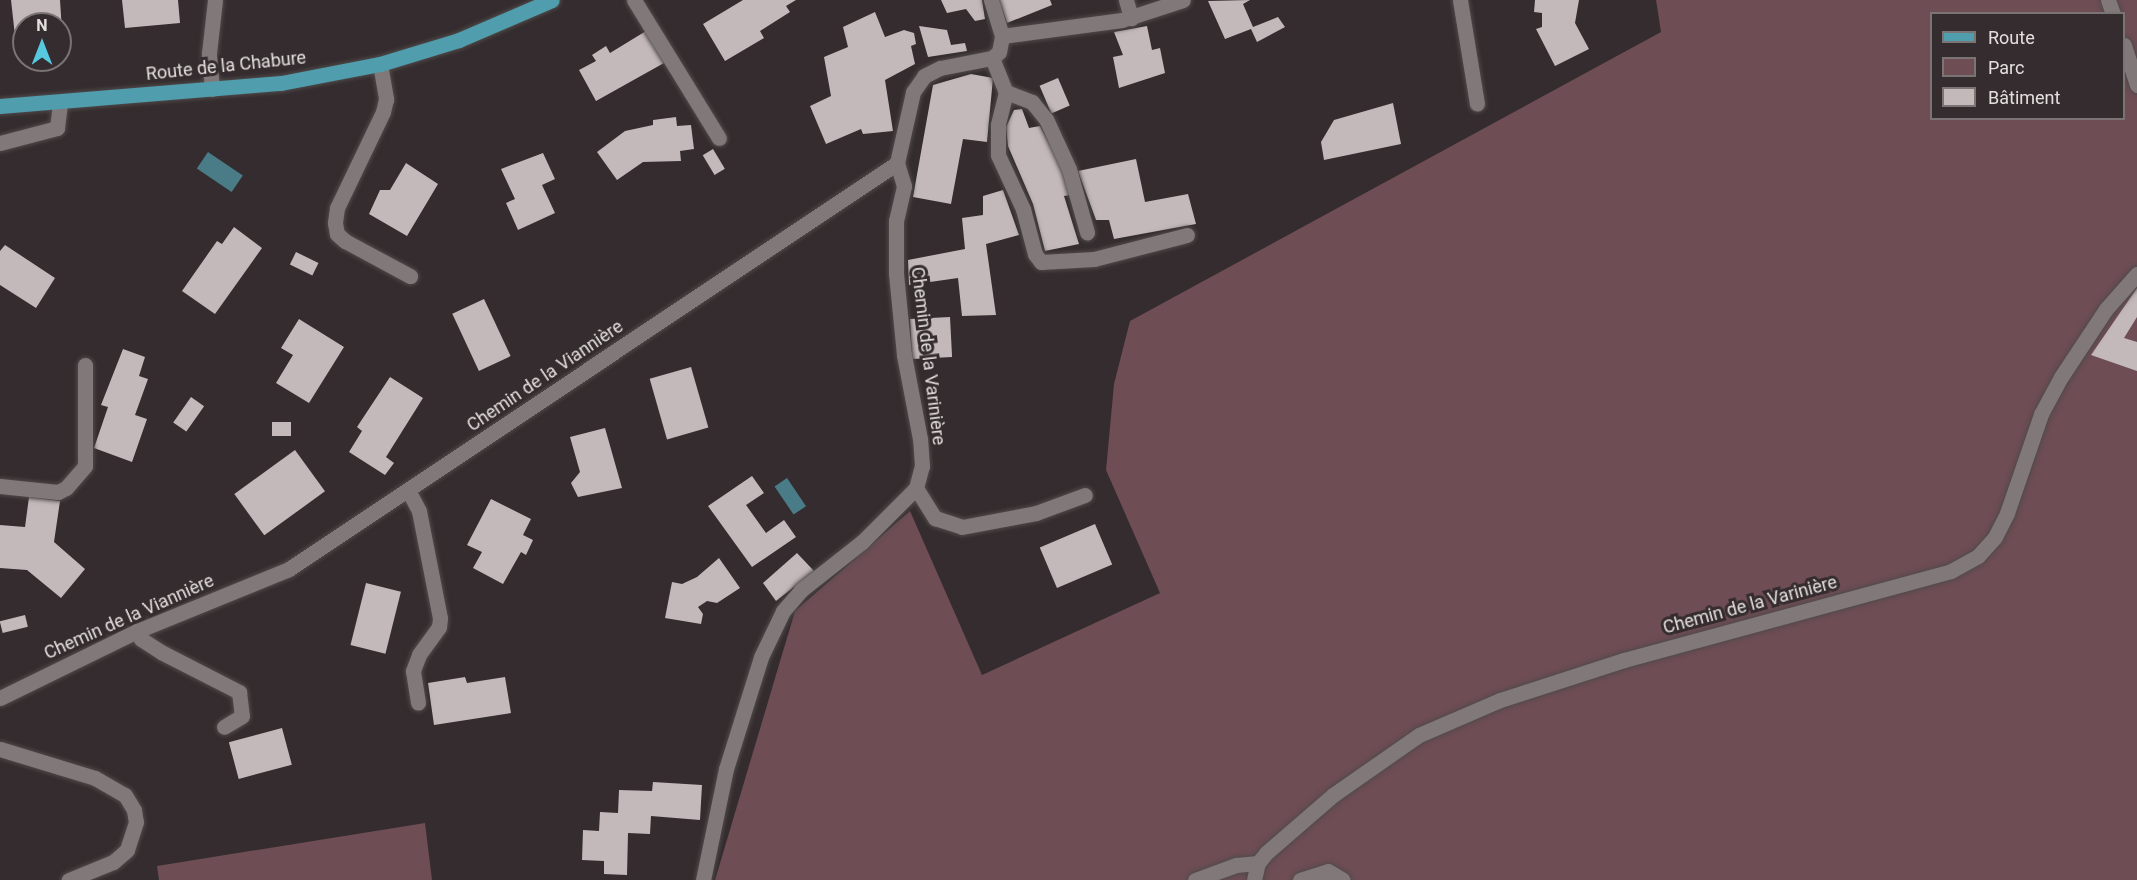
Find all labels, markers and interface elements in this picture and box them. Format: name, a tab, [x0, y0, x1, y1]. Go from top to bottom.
north arrow	[12, 12, 72, 72]
legend	[1930, 12, 2125, 120]
text: N	[36, 16, 48, 35]
text: Route	[1988, 27, 2035, 48]
street label: Route de la Chabure	[145, 47, 307, 85]
text: Parc	[1988, 57, 2024, 78]
text: Bâtiment	[1988, 87, 2060, 108]
street label: Chemin de la Varinière	[906, 266, 950, 446]
street label: Chemin de la Viannière	[463, 316, 627, 436]
street label: Chemin de la Viannière	[41, 570, 217, 664]
street label: Chemin de la Varinière	[1661, 571, 1839, 639]

